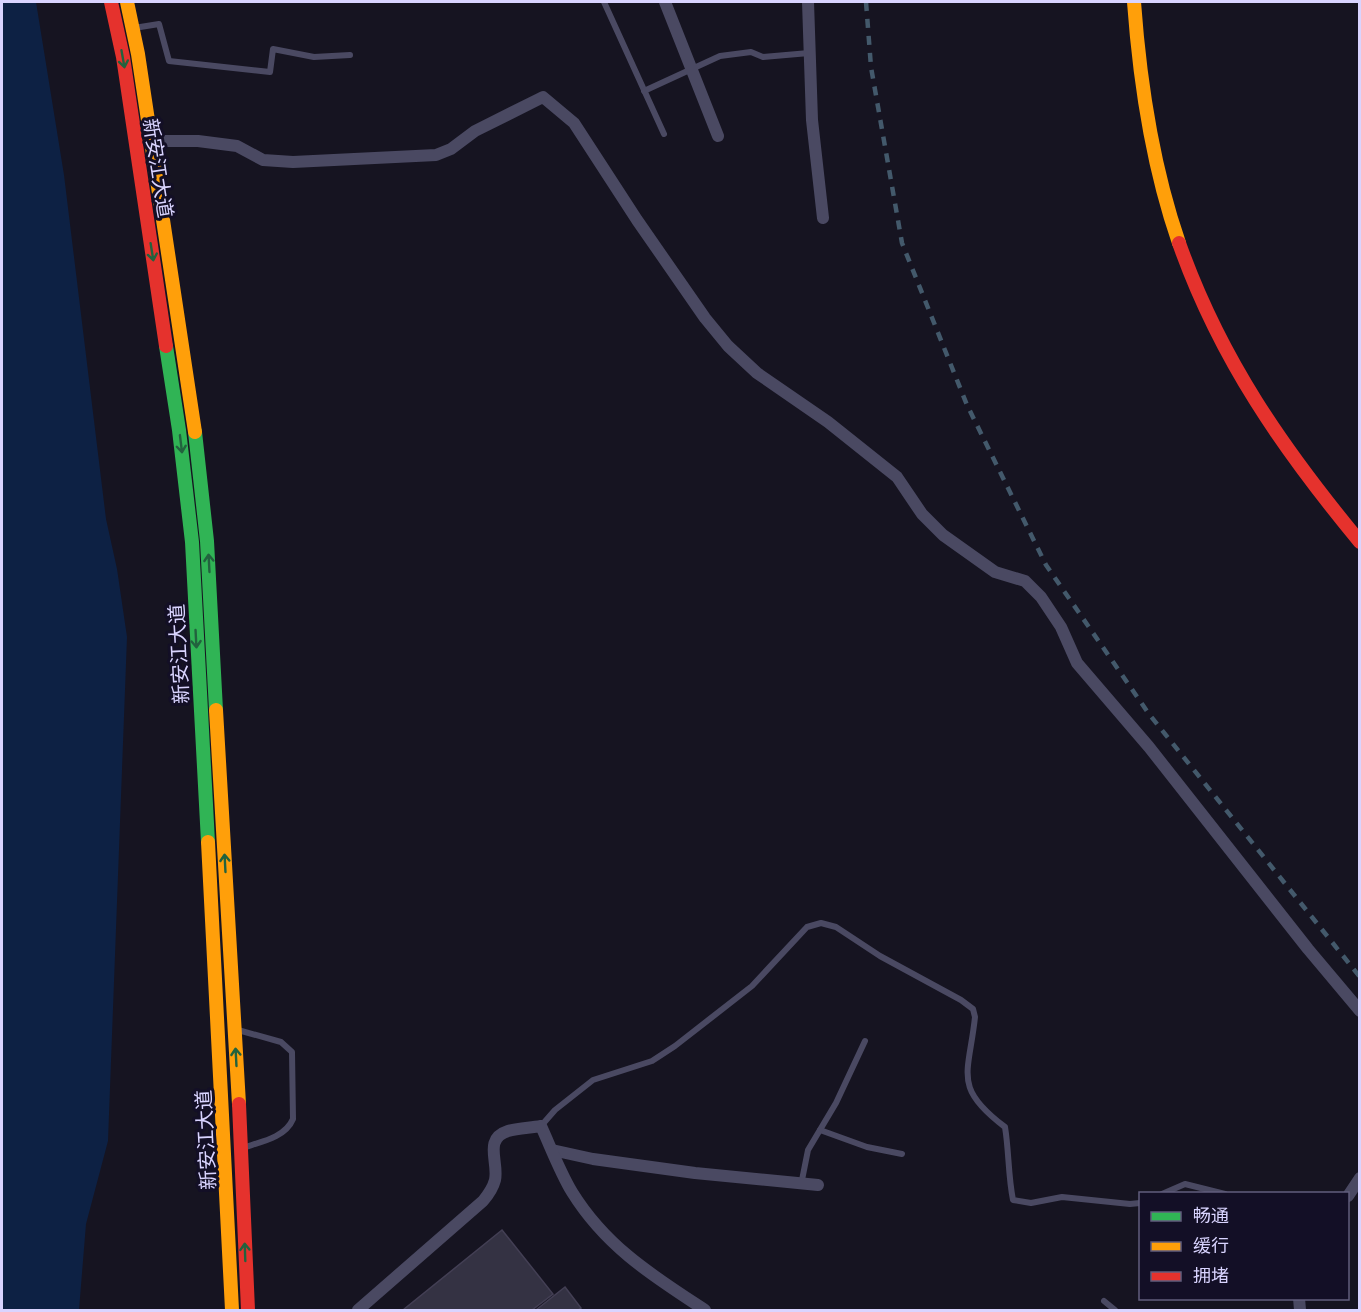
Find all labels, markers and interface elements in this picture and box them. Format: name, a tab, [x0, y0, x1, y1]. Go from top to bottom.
one-way arrow	[117, 48, 128, 68]
street label: 新安江大道	[139, 117, 179, 219]
one-way arrow	[147, 241, 158, 261]
one-way arrow	[176, 434, 187, 454]
one-way arrow	[203, 554, 214, 574]
street label: 新安江大道	[163, 603, 193, 705]
one-way arrow	[191, 628, 202, 648]
one-way arrow	[220, 853, 231, 873]
one-way arrow	[231, 1048, 242, 1068]
street label: 新安江大道	[190, 1089, 220, 1191]
legend	[1139, 1192, 1349, 1300]
text: 畅通	[1193, 1204, 1229, 1226]
text: 缓行	[1193, 1234, 1229, 1256]
one-way arrow	[240, 1243, 251, 1263]
text: 拥堵	[1193, 1264, 1229, 1286]

